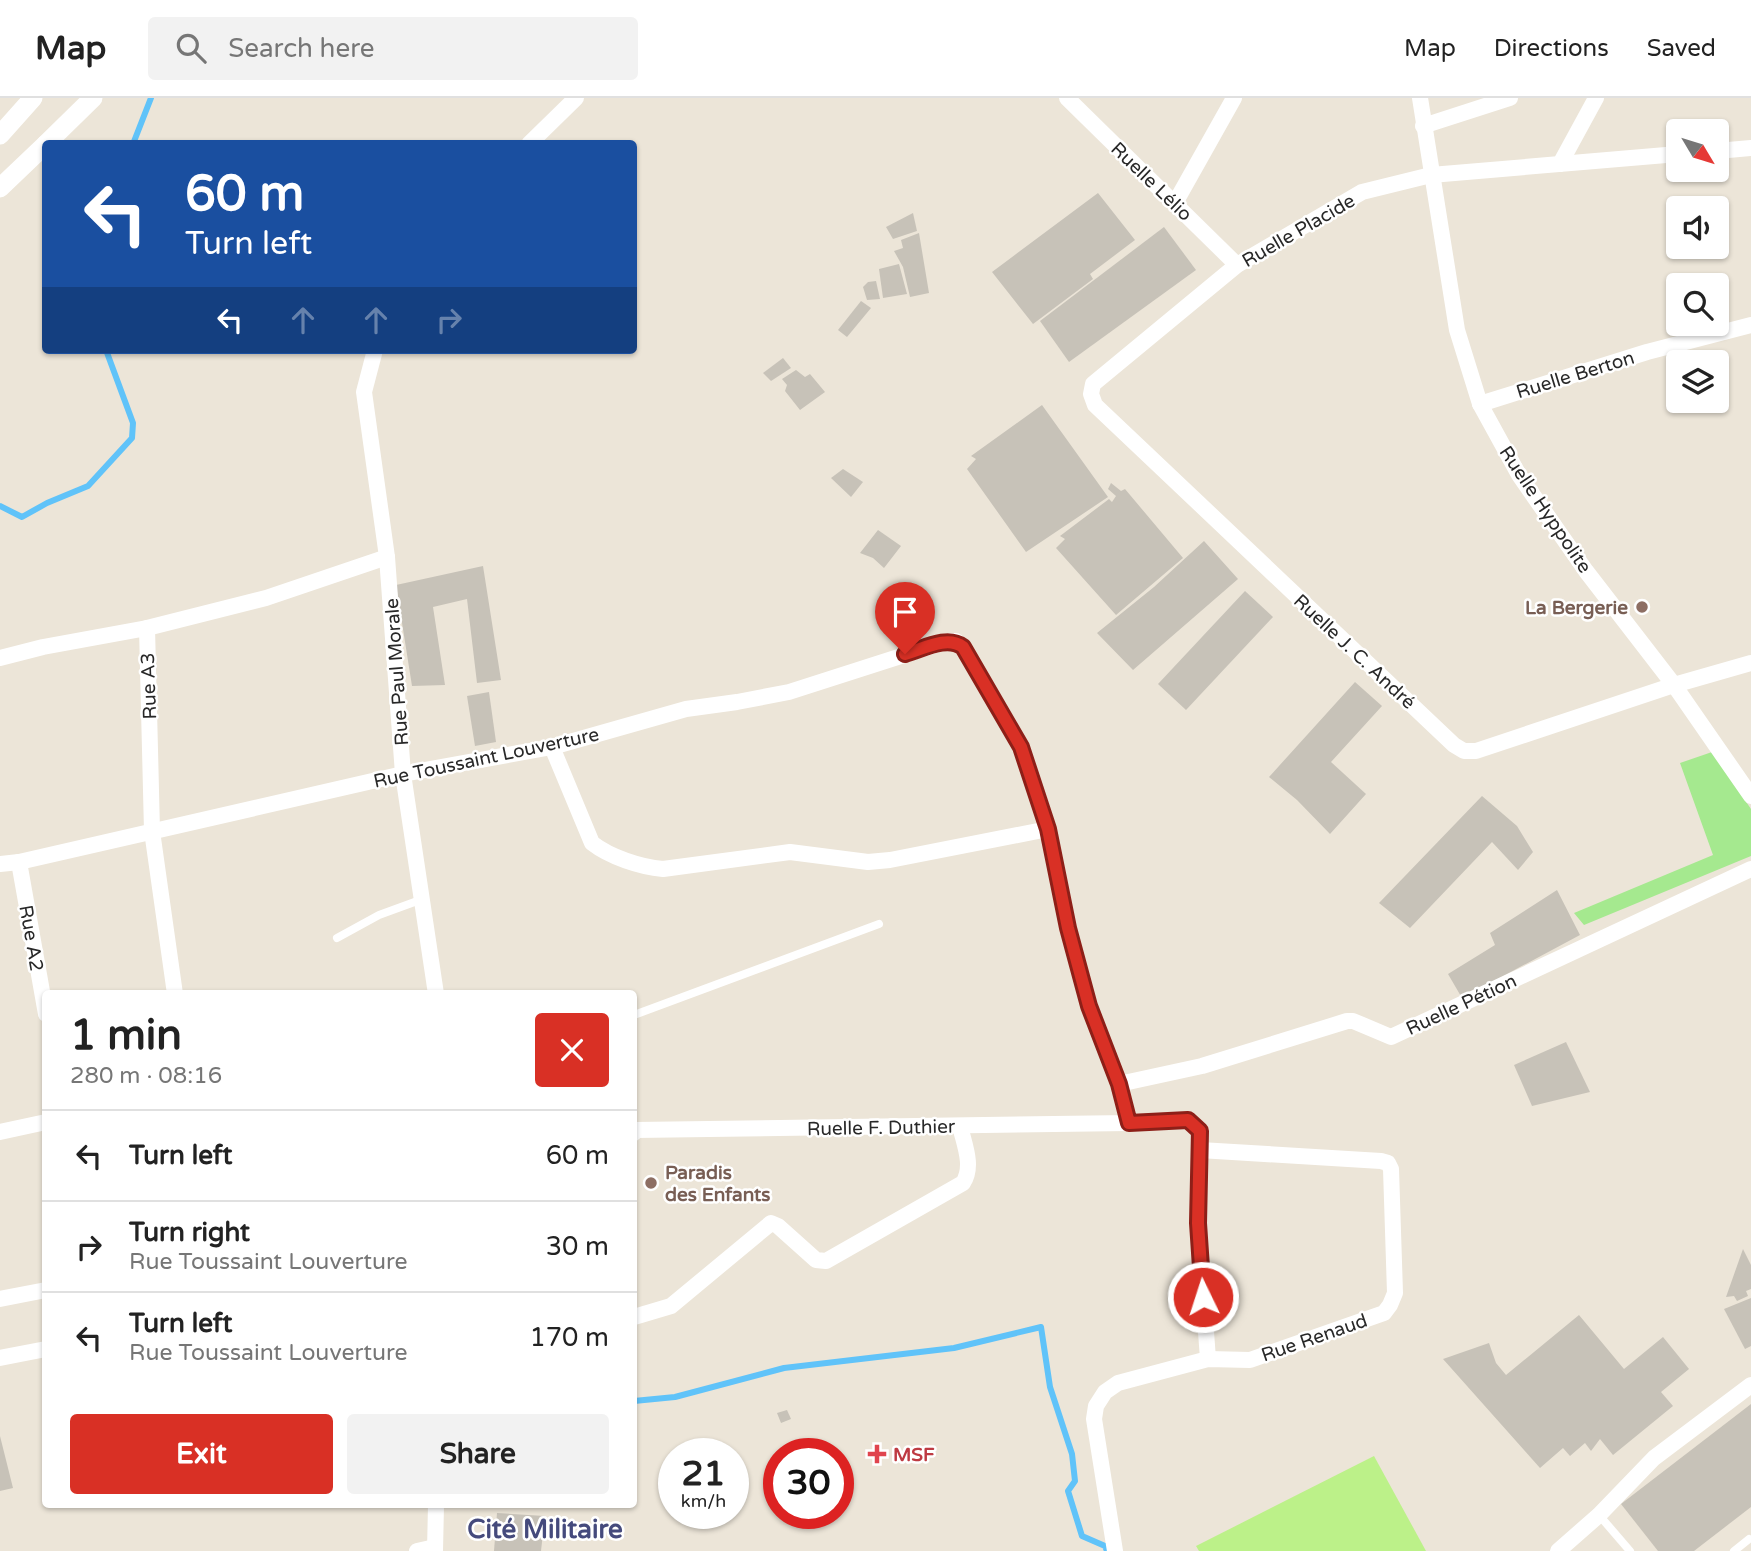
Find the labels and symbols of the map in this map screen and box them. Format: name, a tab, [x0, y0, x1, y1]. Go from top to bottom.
north arrow	[1666, 119, 1729, 182]
street label: Ruelle Lélio	[1106, 138, 1196, 226]
street label: Ruelle Placide	[1238, 190, 1359, 272]
street label: Ruelle Berton	[1514, 347, 1637, 403]
street label: Ruelle Hyppolite	[1495, 442, 1596, 577]
pin	[875, 582, 935, 654]
street label: Ruelle J. C. André	[1289, 590, 1420, 714]
street label: Rue Paul Morale	[381, 597, 413, 747]
place label: La Bergerie	[1525, 597, 1628, 620]
marker: La Bergerie	[1634, 599, 1650, 615]
street label: Rue A3	[137, 652, 161, 720]
street label: Rue Toussaint Louverture	[371, 723, 601, 793]
street label: Rue A2	[14, 903, 48, 973]
street label: Ruelle Pétion	[1403, 970, 1520, 1040]
street label: Ruelle F. Duthier	[807, 1116, 956, 1140]
place label: Paradis des Enfants	[665, 1162, 770, 1206]
marker: Paradis des Enfants	[643, 1175, 659, 1191]
position arrow	[1166, 1260, 1240, 1334]
street label: Rue Renaud	[1258, 1310, 1370, 1366]
speed limit sign: 30	[763, 1438, 854, 1529]
marker: MSF	[867, 1444, 887, 1464]
place label: MSF	[893, 1444, 935, 1466]
district label: Cité Militaire	[467, 1514, 623, 1545]

